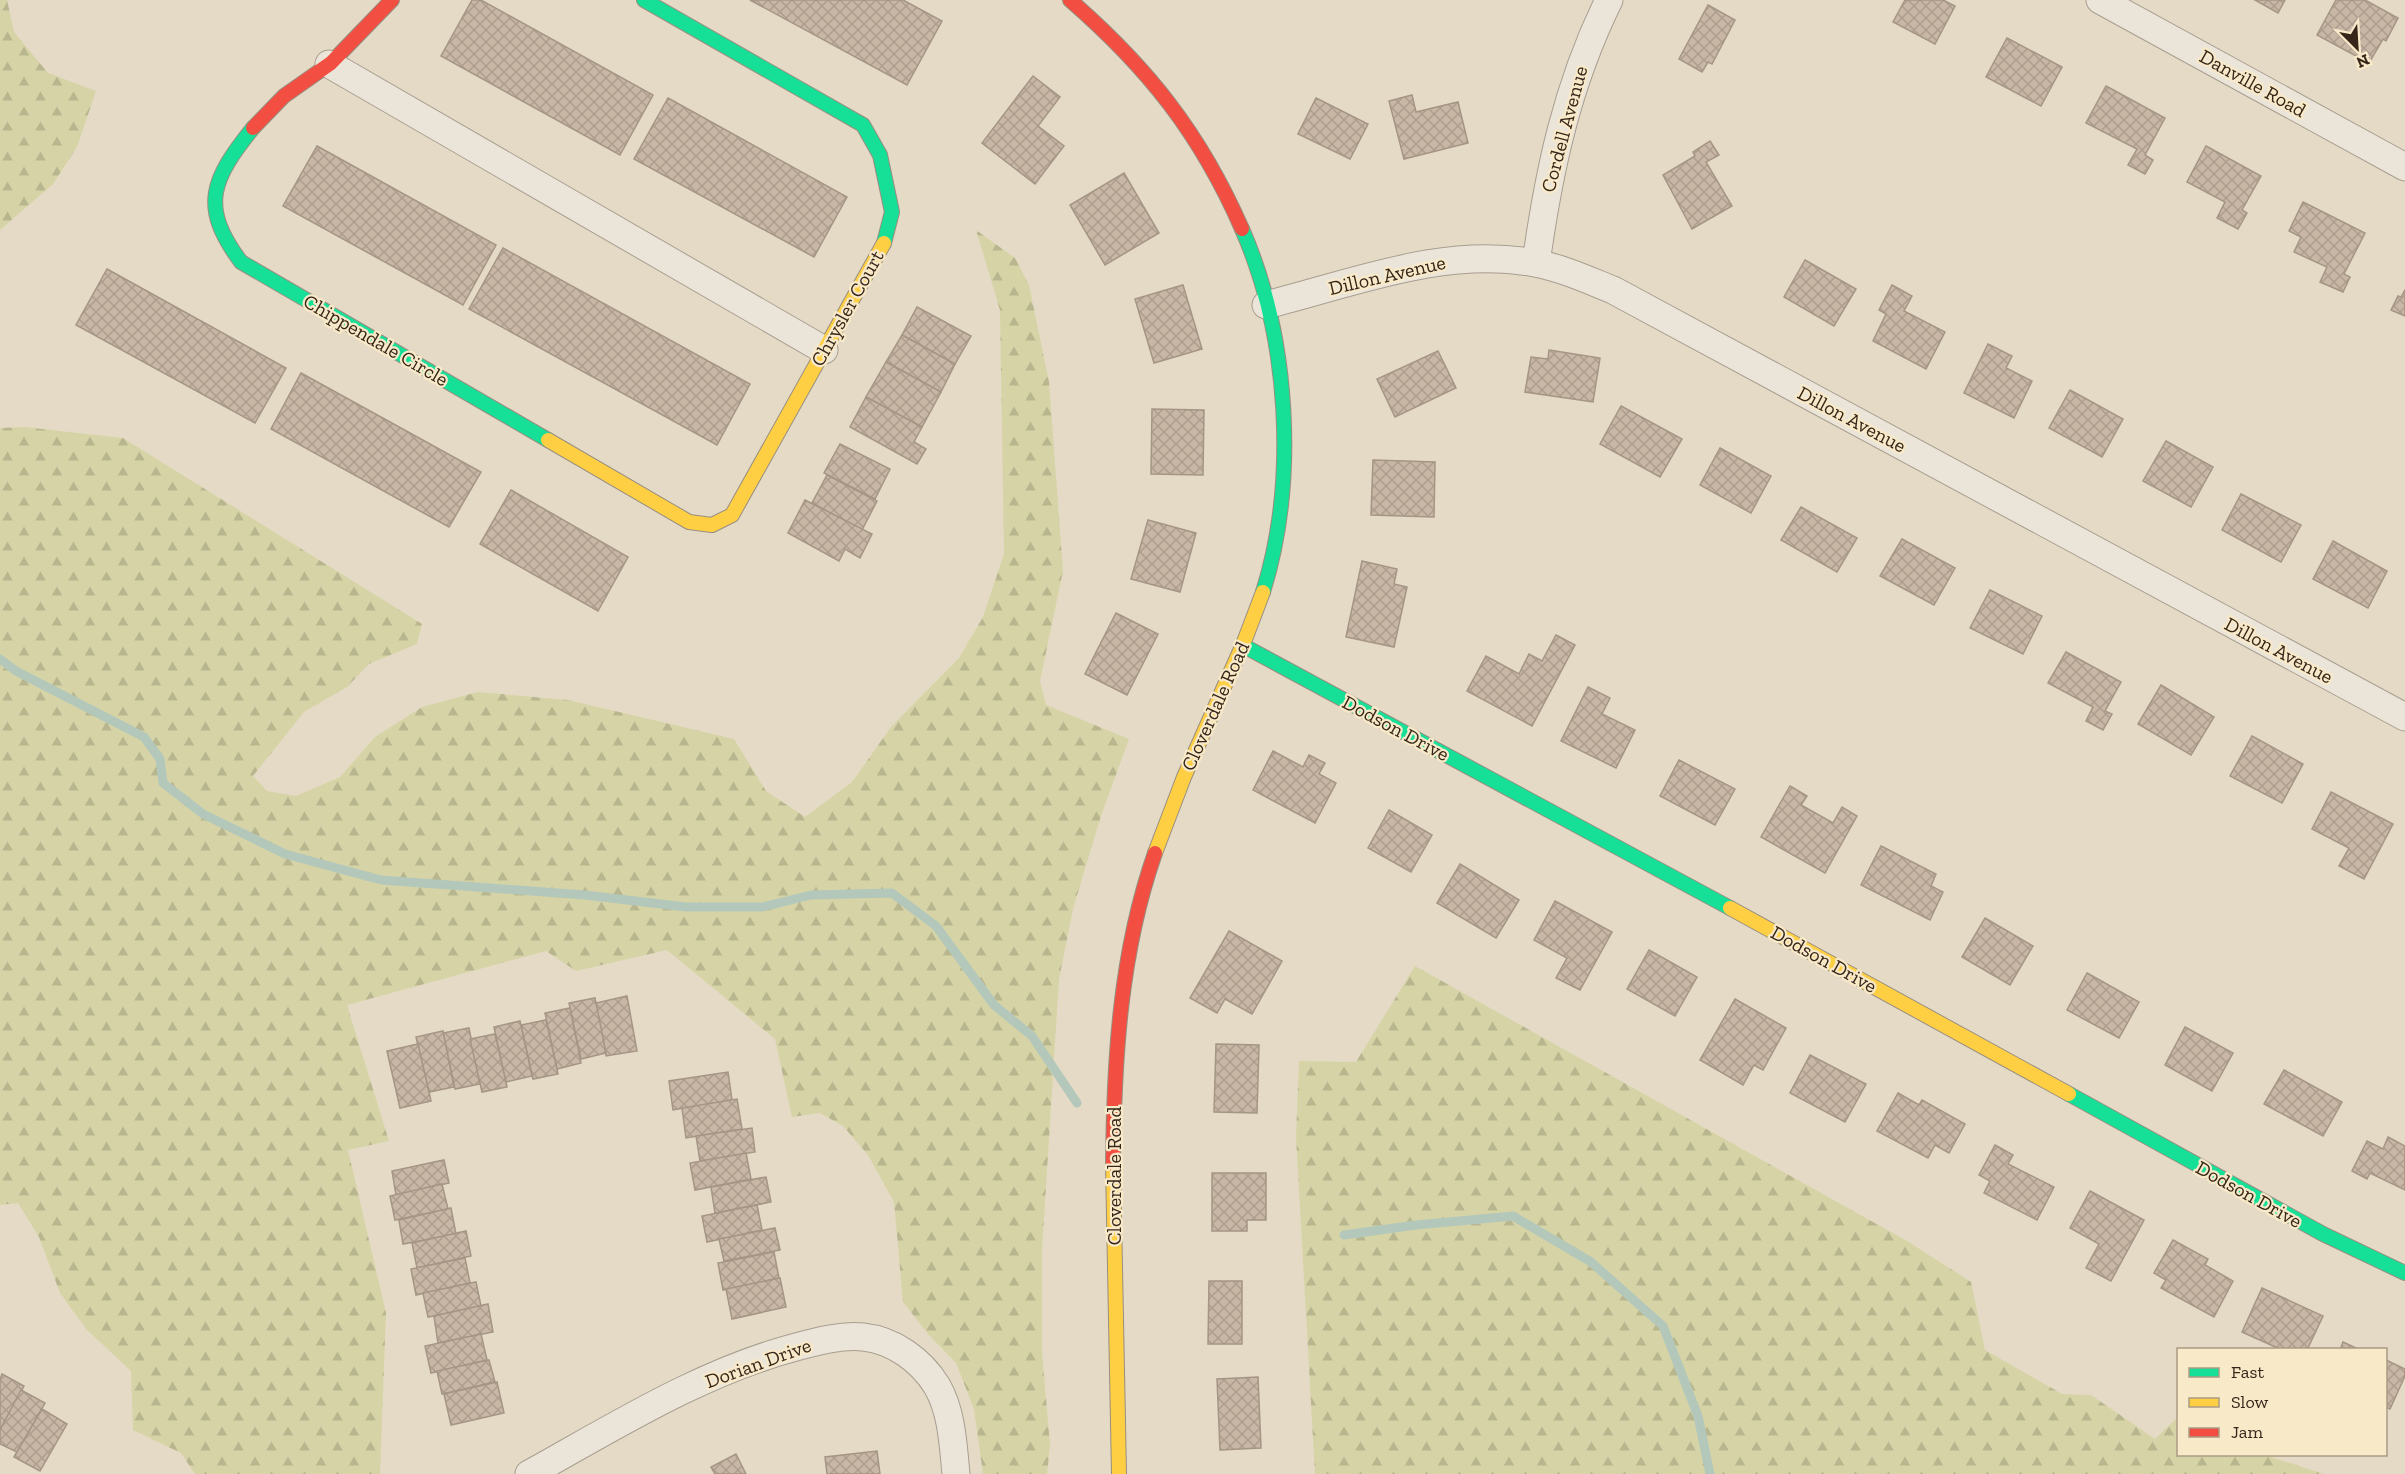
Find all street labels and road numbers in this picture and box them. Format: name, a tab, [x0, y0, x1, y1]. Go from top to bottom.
street label: Danville Road	[2196, 44, 2310, 122]
street label: Cordell Avenue	[1536, 63, 1592, 195]
street label: Chrysler Court	[805, 245, 889, 370]
street label: Dillon Avenue	[1326, 250, 1448, 300]
street label: Chippendale Circle	[299, 289, 453, 391]
street label: Dillon Avenue	[1794, 380, 1910, 458]
street label: Dillon Avenue	[2221, 611, 2337, 689]
street label: Cloverdale Road	[1176, 638, 1254, 774]
street label: Dodson Drive	[1339, 690, 1453, 766]
street label: Dodson Drive	[1767, 920, 1881, 998]
street label: Cloverdale Road	[1102, 1107, 1126, 1245]
street label: Dodson Drive	[2192, 1155, 2306, 1233]
street label: Dorian Drive	[702, 1333, 814, 1393]

